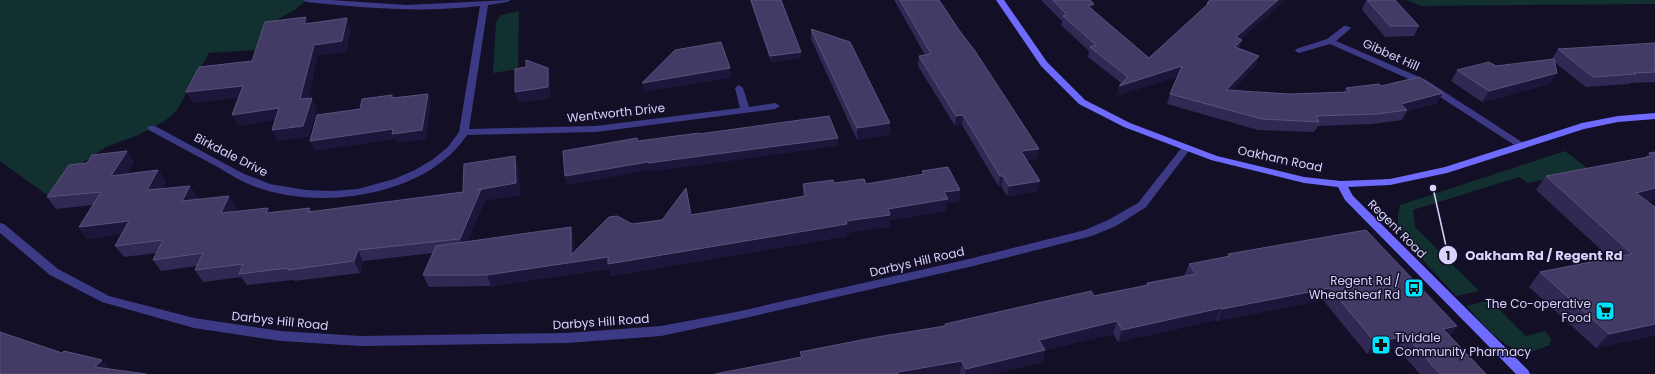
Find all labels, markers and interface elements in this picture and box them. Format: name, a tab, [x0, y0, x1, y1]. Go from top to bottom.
street label: Gibbet Hill	[1360, 34, 1422, 75]
street label: Wentworth Drive	[566, 99, 666, 126]
street label: Birkdale Drive	[191, 129, 271, 180]
street label: Oakham Road	[1236, 141, 1324, 176]
street label: Regent Road	[1364, 196, 1430, 262]
street label: Darbys Hill Road	[868, 242, 966, 281]
callout: Oakham Rd / Regent Rd	[1438, 243, 1631, 268]
text: Oakham Rd / Regent Rd	[1465, 246, 1623, 265]
text: 1	[1446, 247, 1450, 264]
place label: Regent Rd / Wheatsheaf Rd	[1309, 272, 1400, 303]
bus stop icon: Regent Rd / Wheatsheaf Rd	[1403, 277, 1425, 299]
place label: The Co-operative Food	[1485, 295, 1591, 326]
supermarket icon: The Co-operative Food	[1594, 300, 1616, 322]
street label: Darbys Hill Road	[231, 307, 329, 334]
street label: Darbys Hill Road	[552, 310, 650, 333]
place label: Tividale Community Pharmacy	[1395, 329, 1531, 360]
pharmacy icon: Tividale Community Pharmacy	[1370, 334, 1392, 356]

